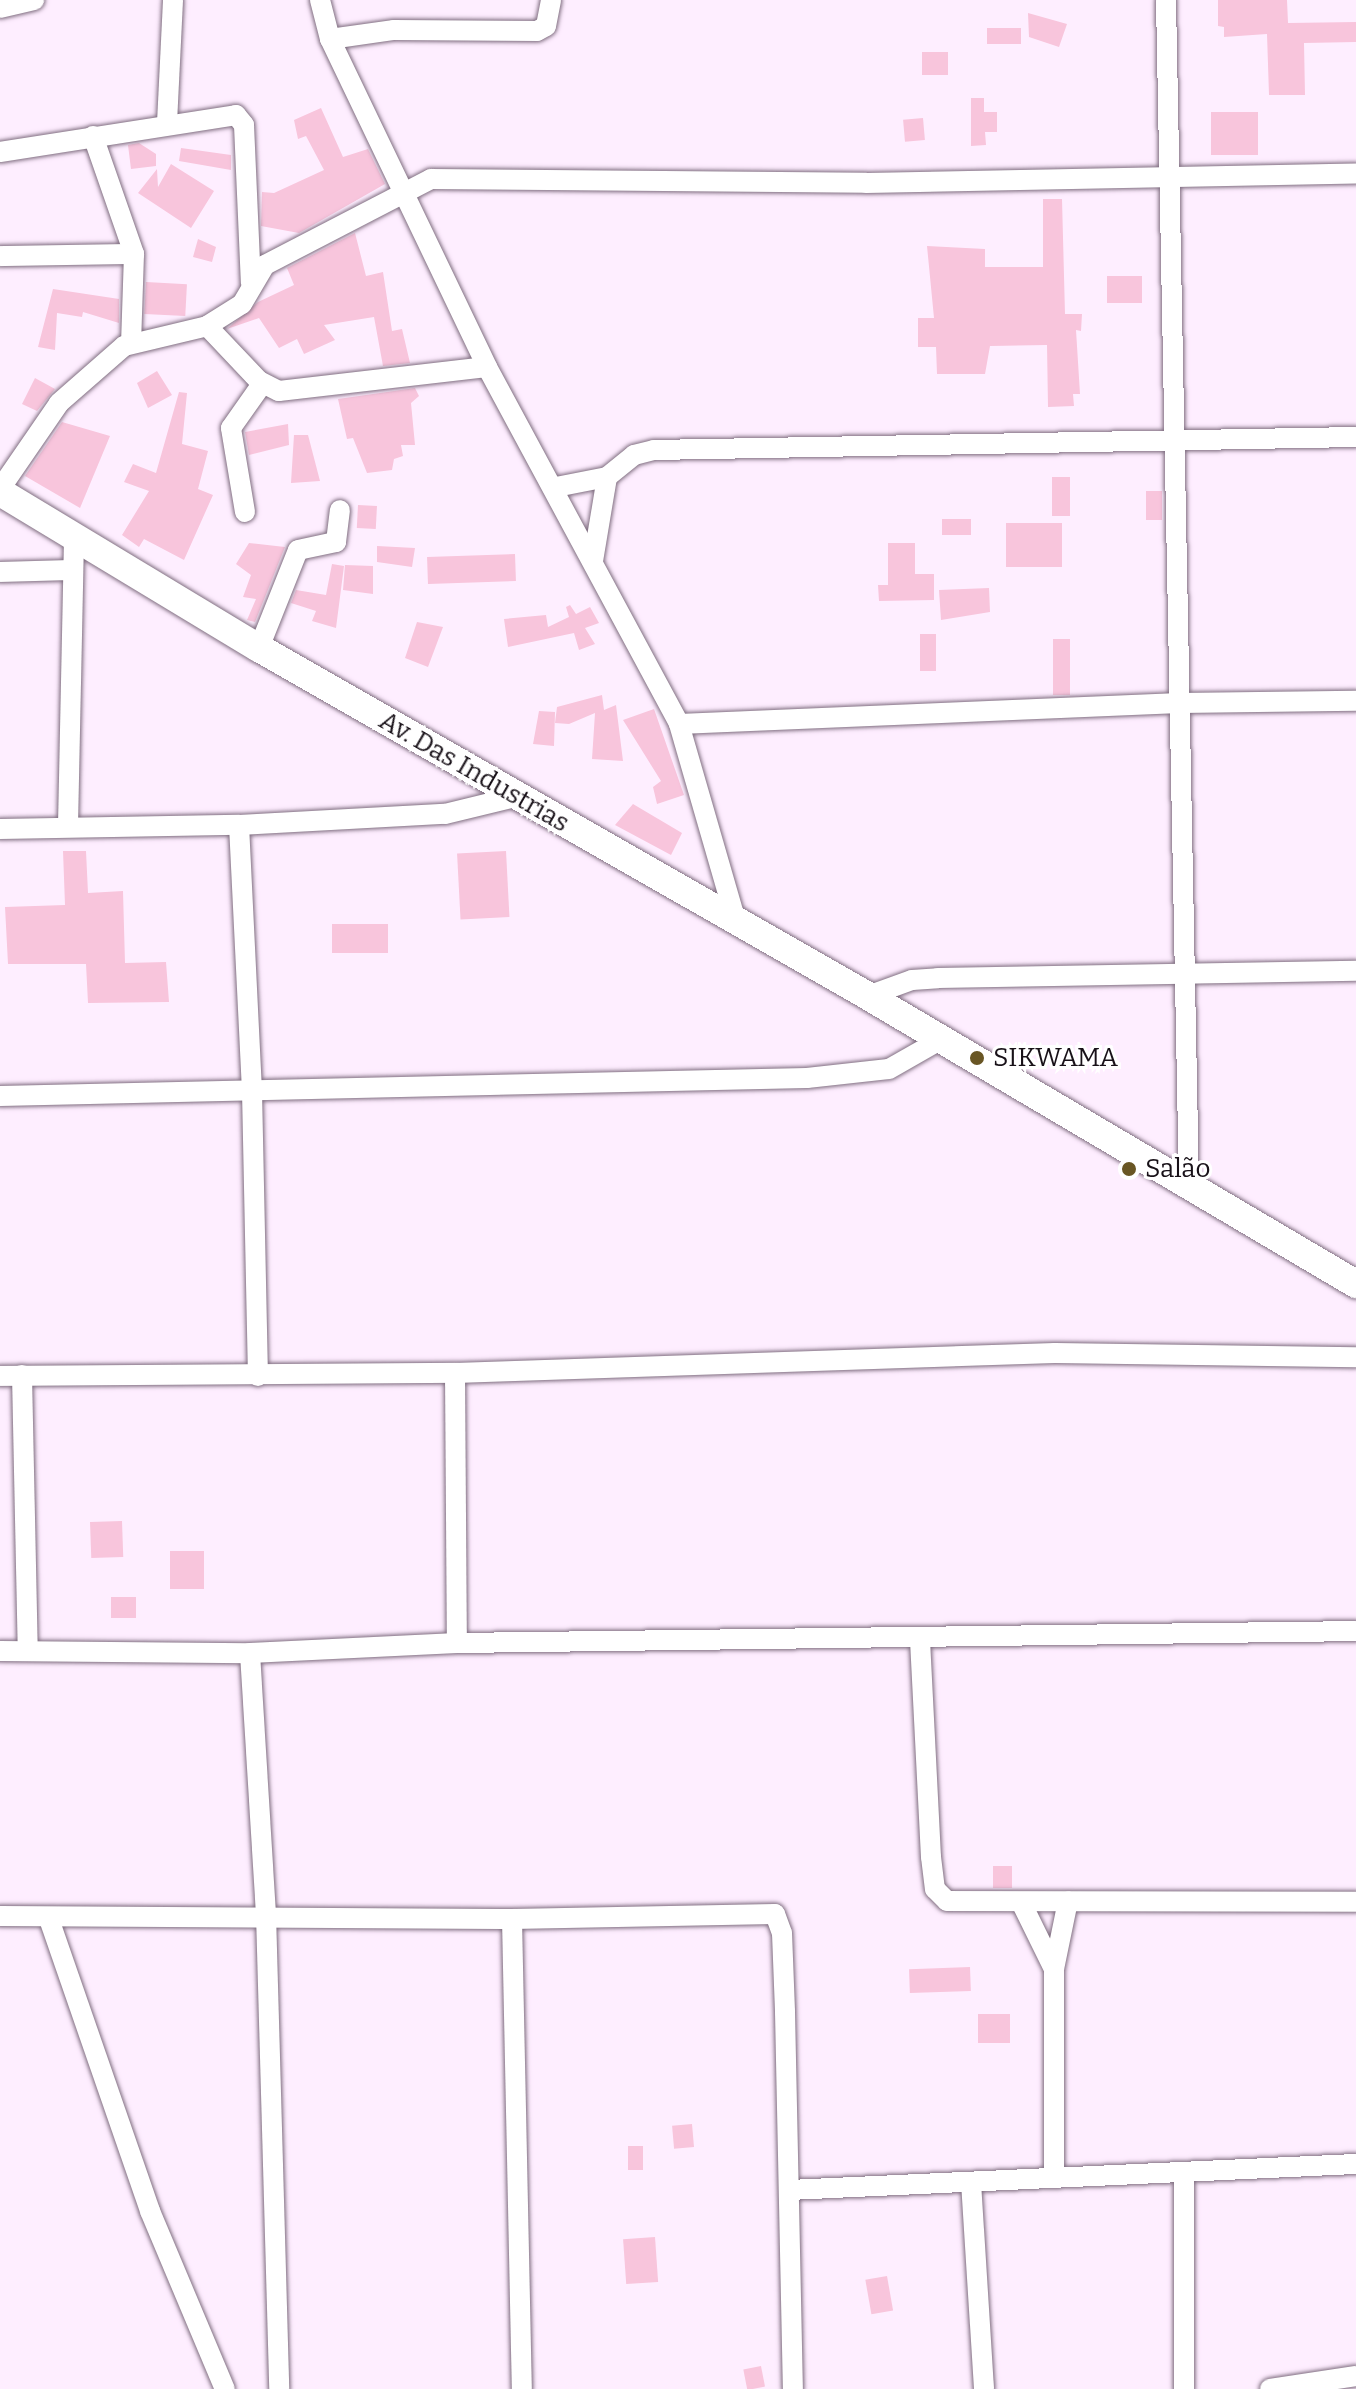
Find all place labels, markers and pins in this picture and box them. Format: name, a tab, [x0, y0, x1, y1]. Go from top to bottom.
place label: SIKWAMA	[993, 1042, 1118, 1074]
marker: SIKWAMA	[968, 1049, 986, 1067]
place label: Salão	[1145, 1153, 1211, 1185]
marker: Salão	[1120, 1160, 1138, 1178]

